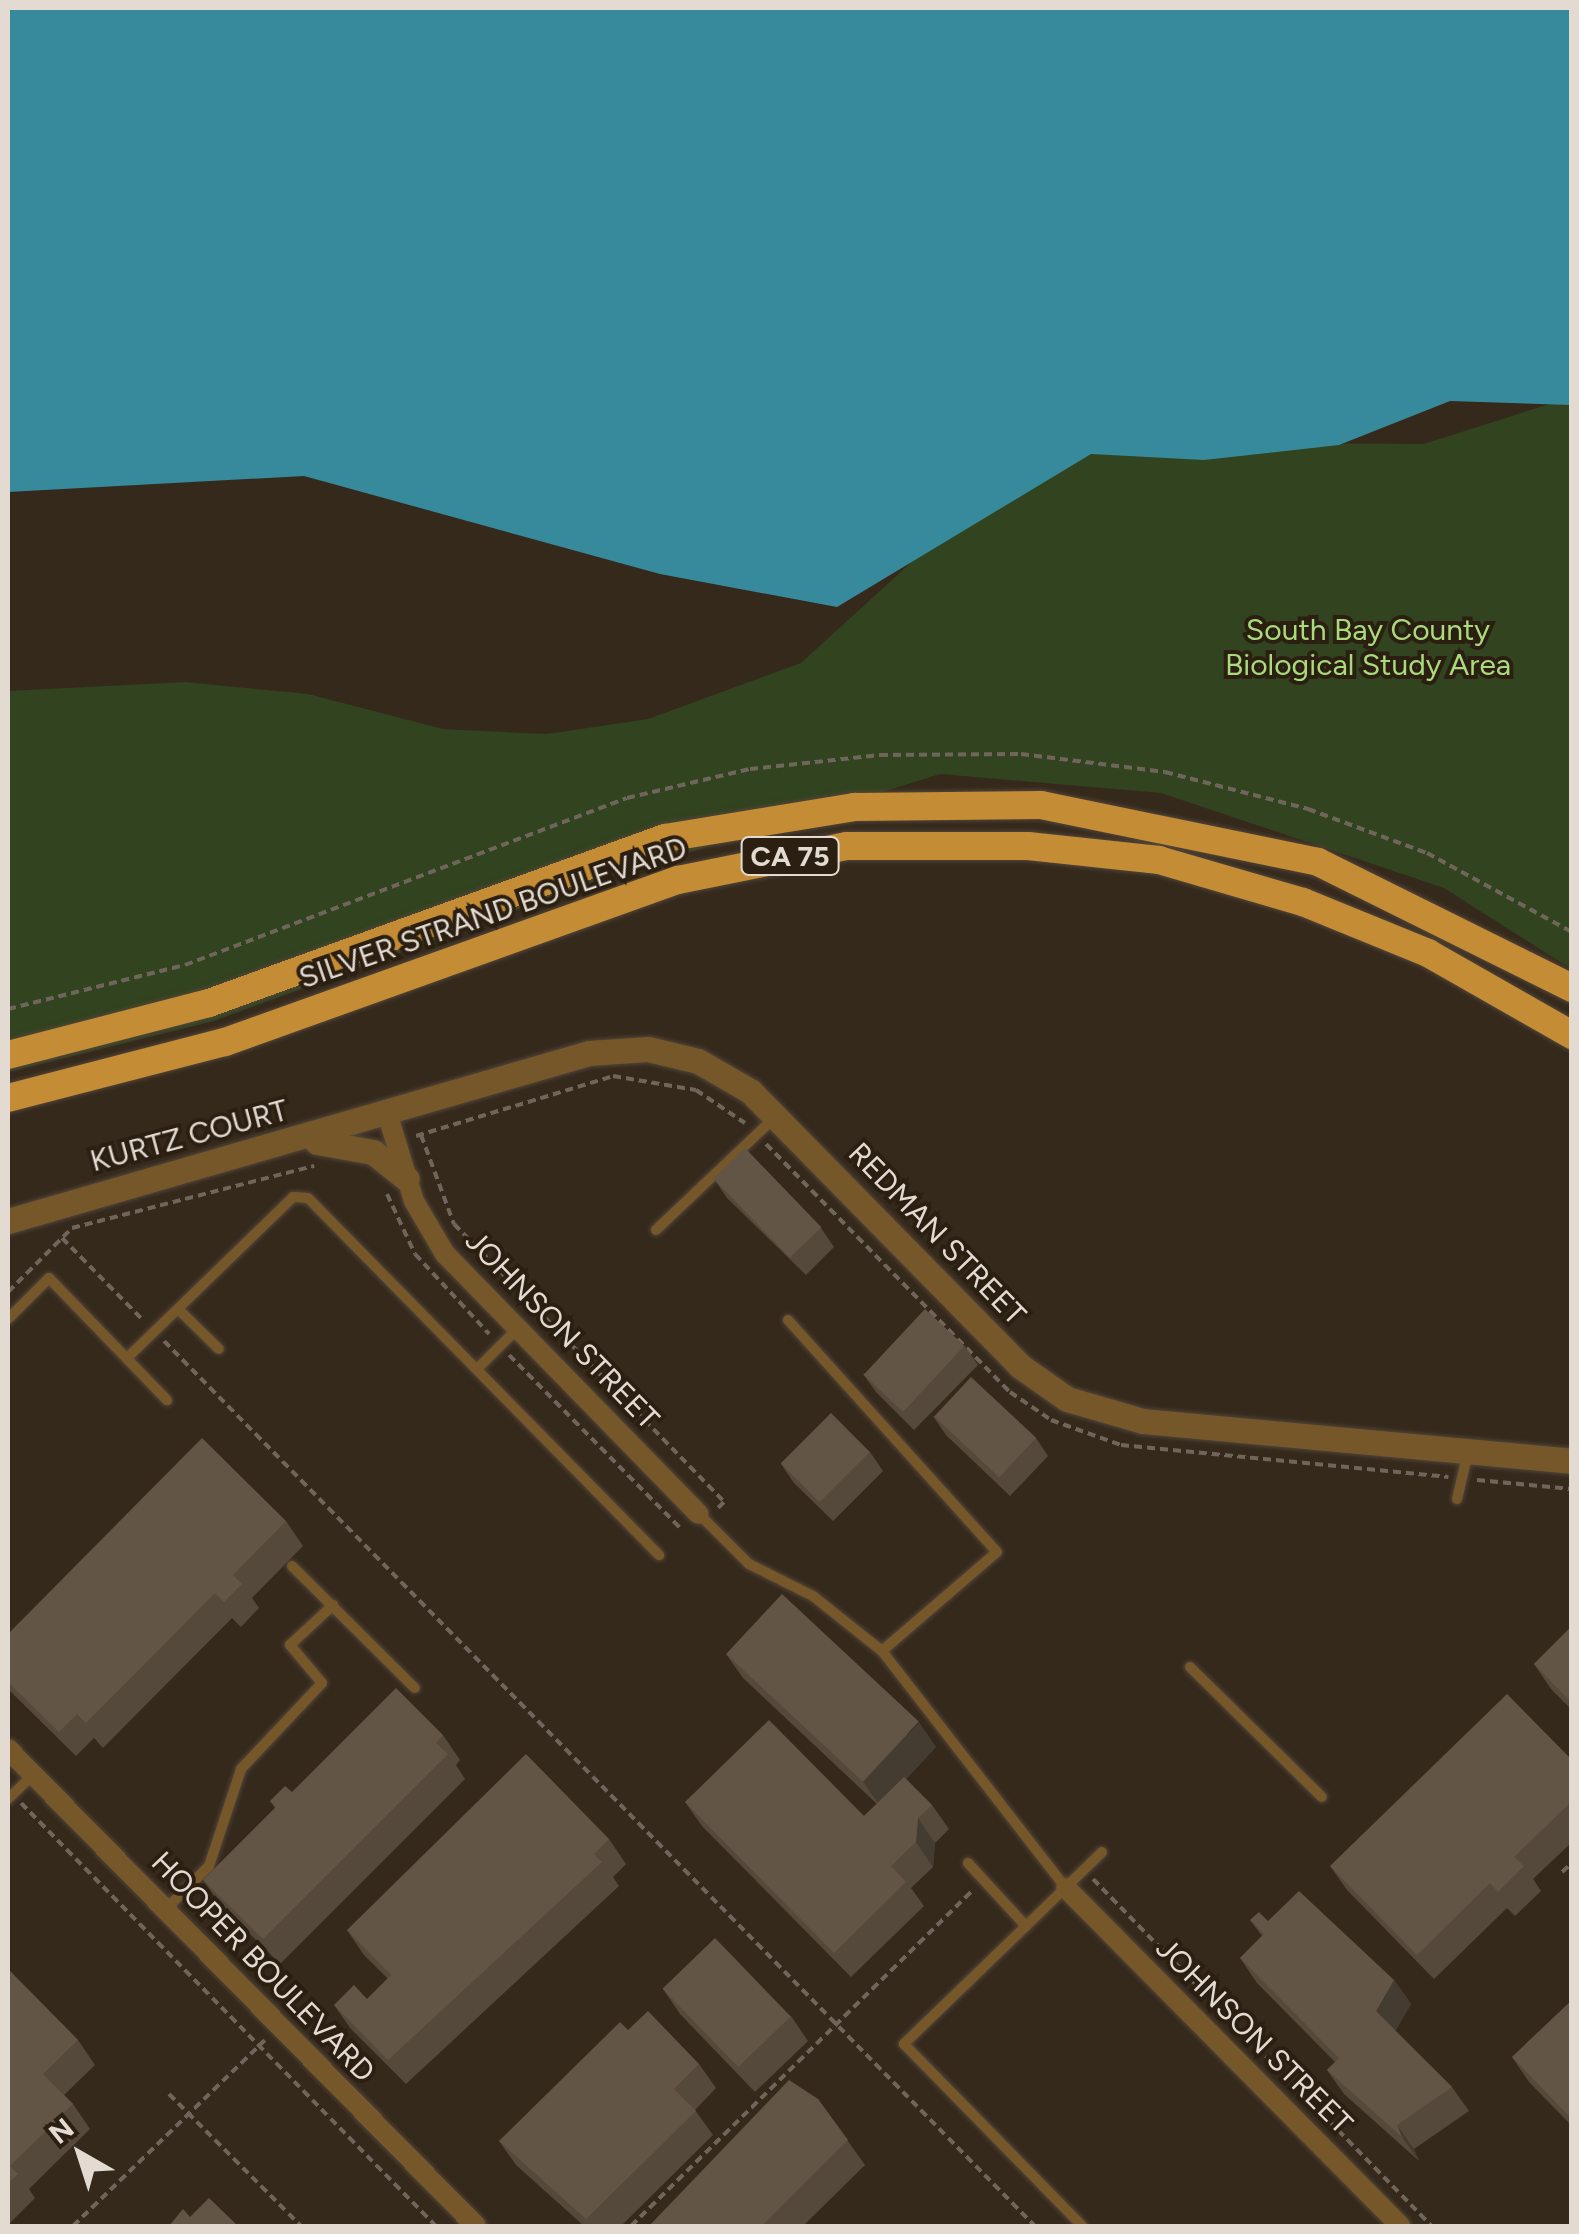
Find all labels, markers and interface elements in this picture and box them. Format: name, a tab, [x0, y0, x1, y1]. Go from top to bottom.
park label: South Bay County Biological Study Area	[1225, 612, 1511, 682]
street label: SILVER STRAND BOULEVARD	[294, 830, 692, 996]
road number: CA 75	[740, 833, 840, 879]
street label: KURTZ COURT	[86, 1092, 292, 1180]
street label: REDMAN STREET	[841, 1135, 1033, 1333]
street label: JOHNSON STREET	[458, 1223, 666, 1437]
street label: HOOPER BOULEVARD	[144, 1845, 382, 2089]
street label: JOHNSON STREET	[1148, 1930, 1360, 2142]
north arrow	[30, 2104, 130, 2204]
text: N	[42, 2111, 80, 2151]

